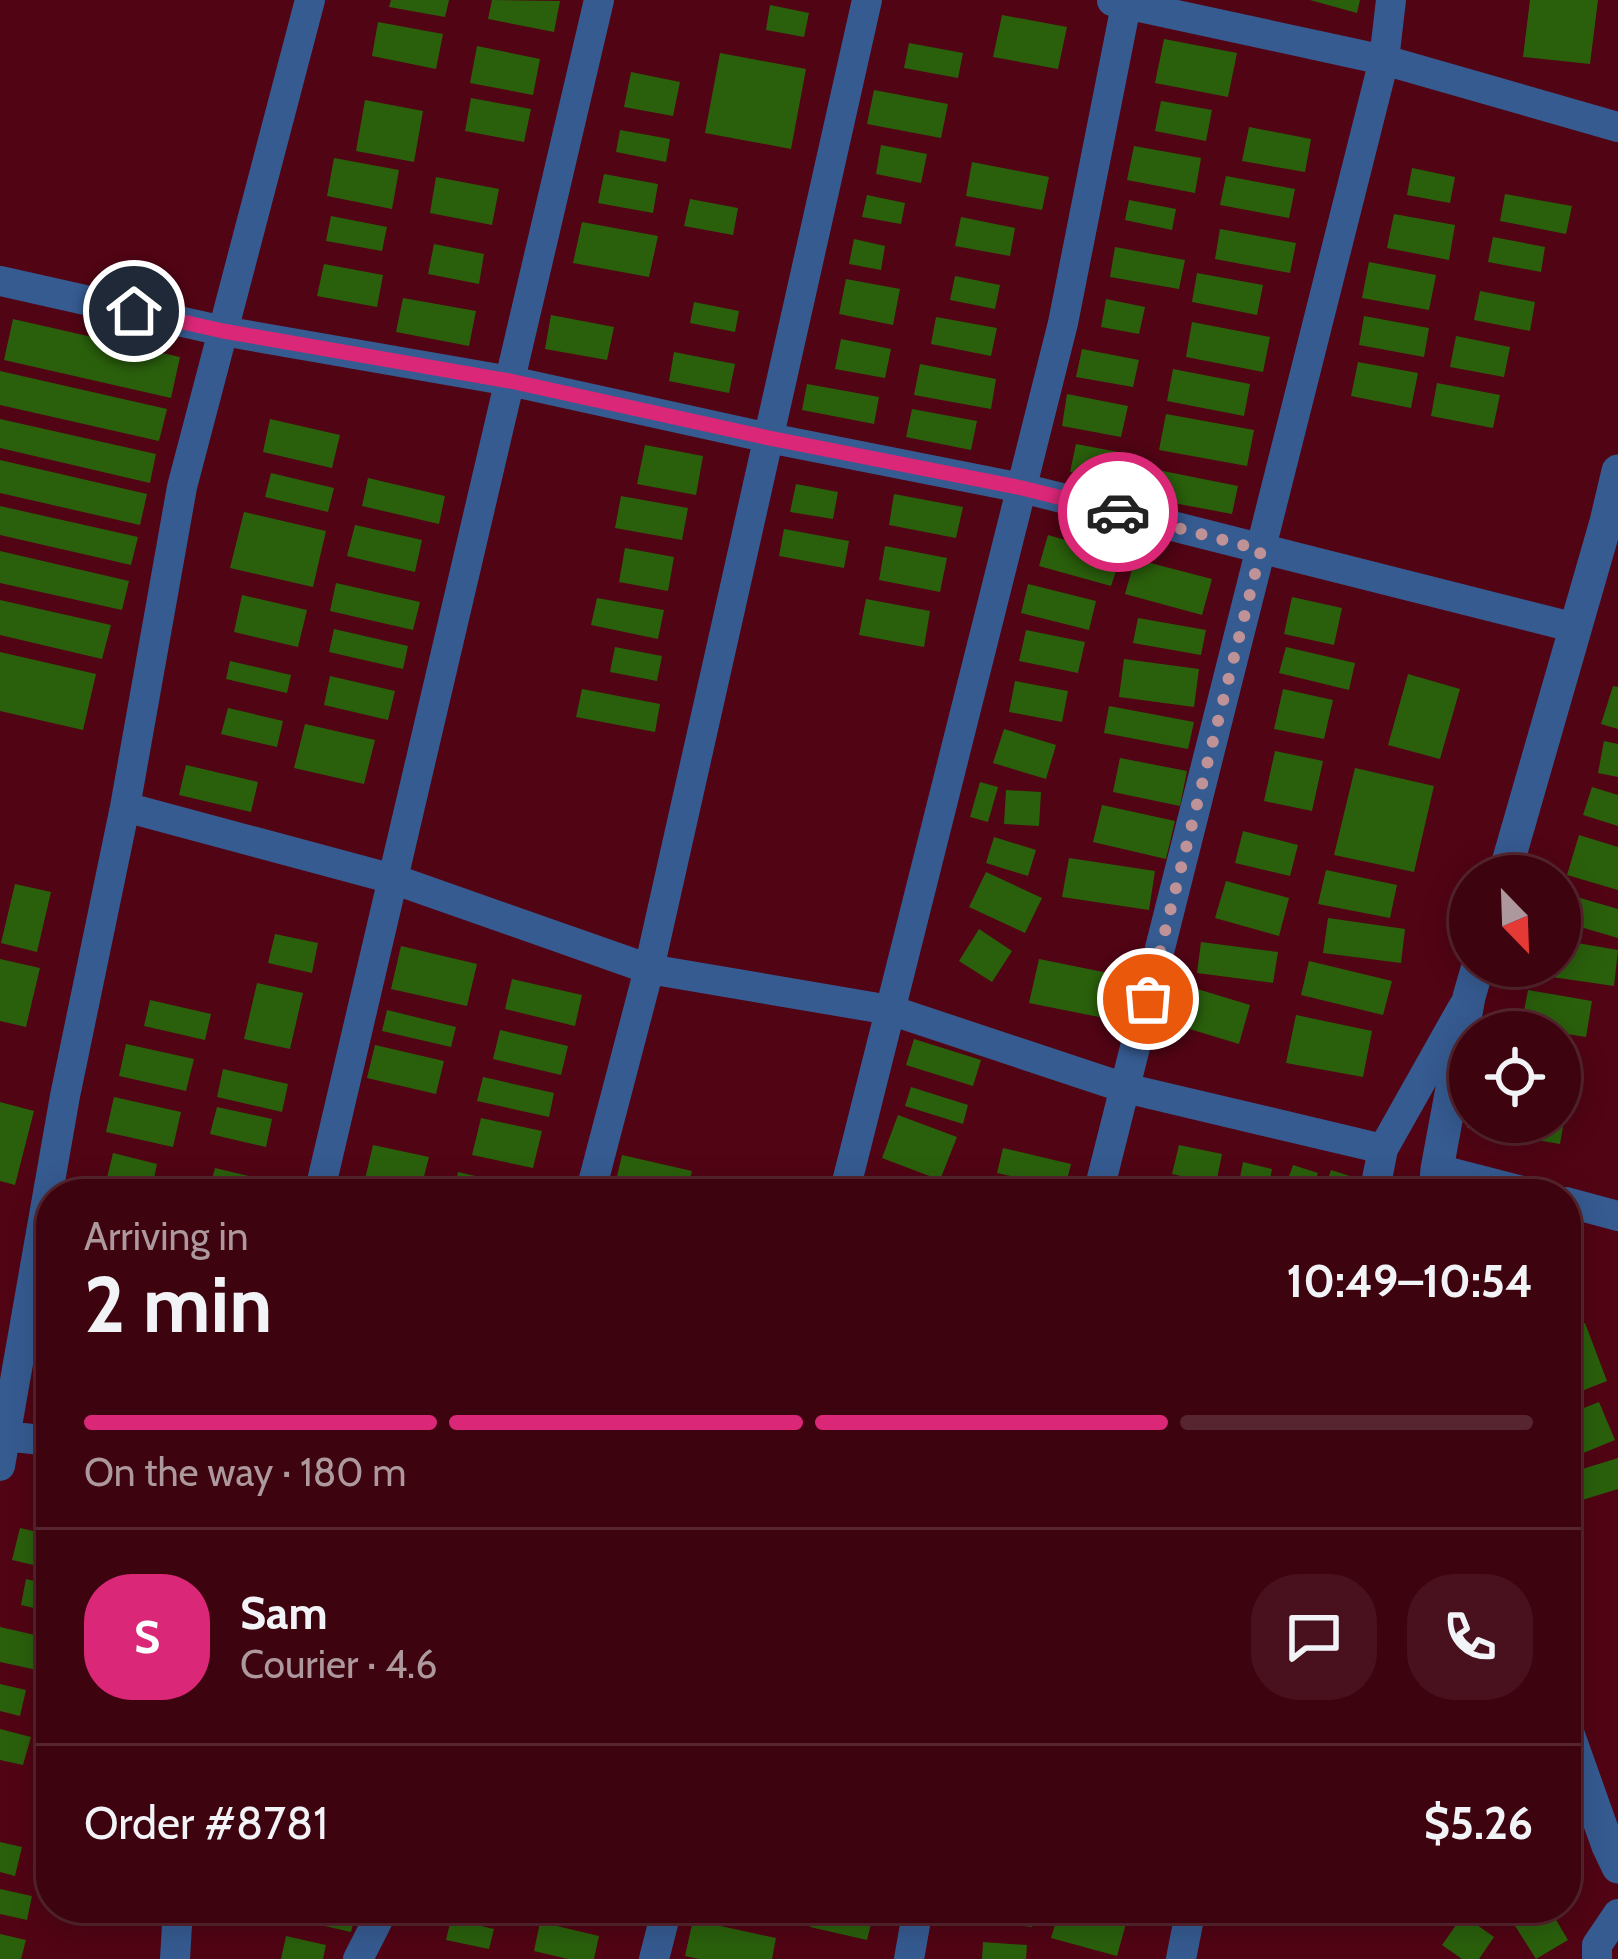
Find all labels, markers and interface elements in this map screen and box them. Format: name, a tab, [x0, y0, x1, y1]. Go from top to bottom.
pin	[83, 260, 185, 362]
icon: home	[101, 278, 167, 344]
courier	[1058, 452, 1178, 572]
icon: car	[1085, 479, 1151, 545]
north arrow	[1449, 855, 1581, 987]
map controls	[1449, 855, 1581, 1143]
pin	[1097, 948, 1199, 1050]
icon: bag	[1115, 966, 1181, 1032]
button: locate	[1449, 1011, 1581, 1143]
text: Arriving in	[84, 1212, 248, 1260]
text: 10:49–10:54	[1287, 1254, 1533, 1308]
text: 2 min	[84, 1257, 272, 1352]
text: On the way · 180 m	[84, 1448, 407, 1496]
button: chat	[1251, 1574, 1377, 1700]
button: phone	[1407, 1574, 1533, 1700]
text: Sam	[240, 1586, 328, 1640]
text: S	[134, 1610, 160, 1664]
text: Courier · 4.6	[240, 1640, 437, 1688]
text: Order #8781	[84, 1796, 328, 1850]
text: $5.26	[1424, 1796, 1533, 1850]

